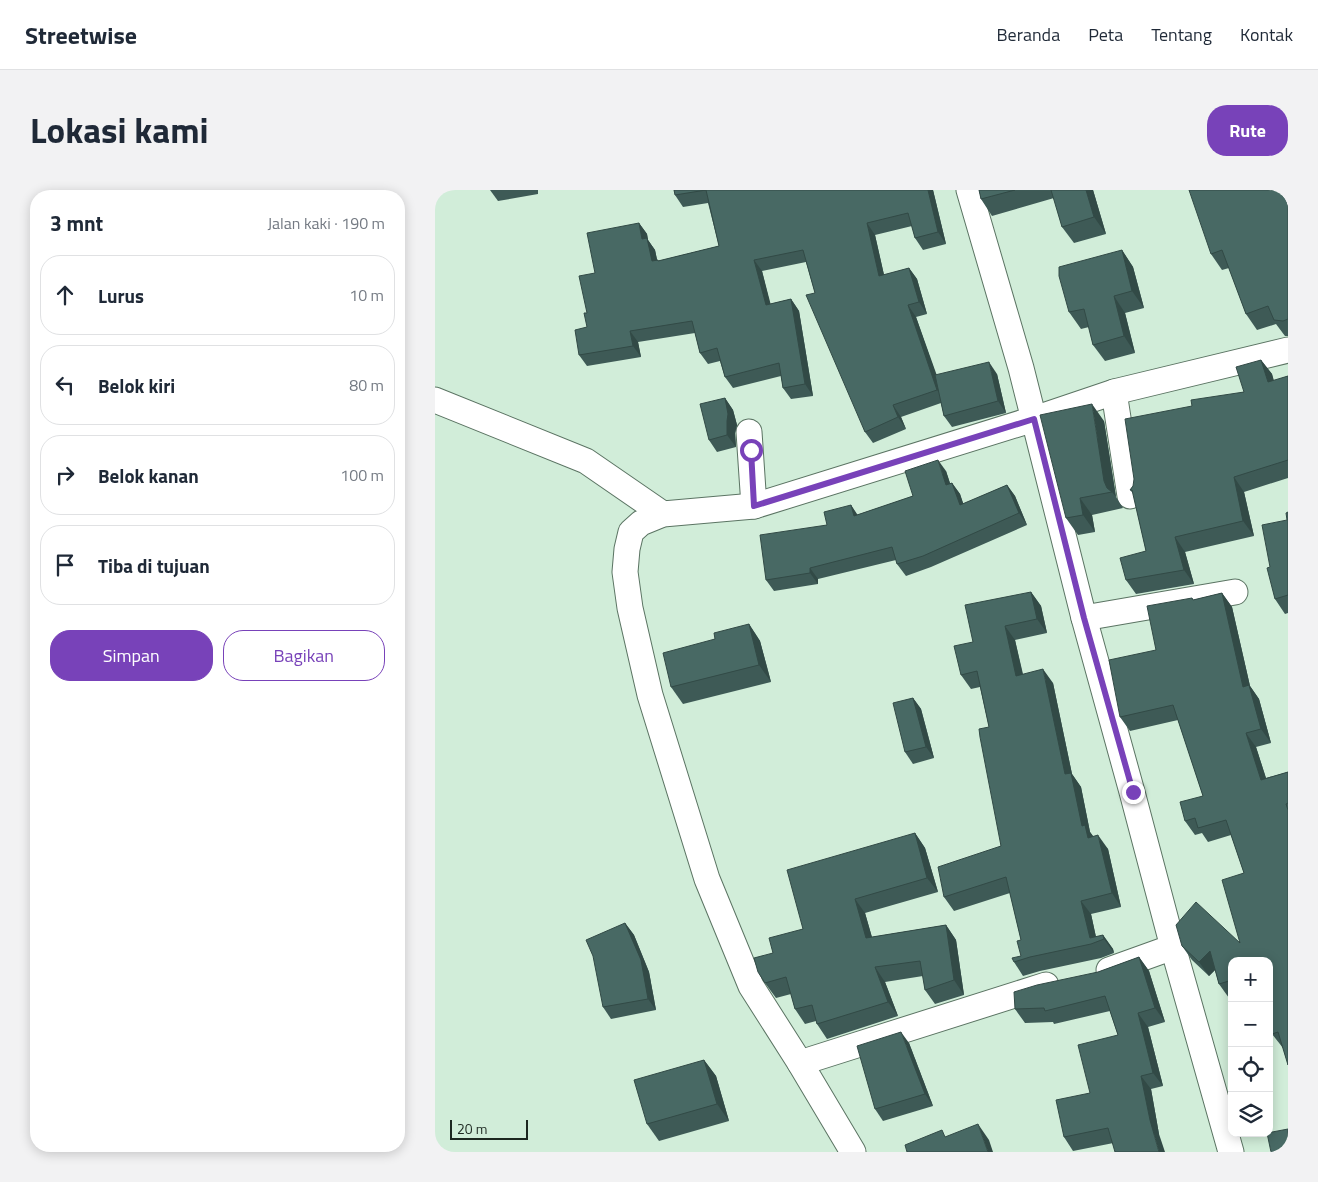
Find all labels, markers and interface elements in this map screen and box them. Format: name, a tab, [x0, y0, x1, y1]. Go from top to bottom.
text: Streetwise	[25, 17, 137, 53]
text: Beranda	[997, 21, 1060, 48]
text: Peta	[1088, 21, 1123, 48]
text: Tentang	[1151, 21, 1212, 48]
text: Kontak	[1240, 21, 1293, 48]
text: Lokasi kami	[30, 103, 209, 157]
button: Rute	[1207, 105, 1288, 156]
text: 3 mnt	[50, 207, 103, 239]
text: Jalan kaki · 190 m	[267, 211, 385, 235]
icon: ahead	[51, 281, 79, 309]
text: Lurus	[98, 281, 144, 310]
text: 10 m	[349, 283, 384, 307]
icon: left	[51, 371, 79, 399]
text: Belok kiri	[98, 371, 175, 400]
text: 80 m	[349, 373, 384, 397]
route start	[740, 439, 763, 462]
icon: right	[51, 461, 79, 489]
text: Belok kanan	[98, 461, 199, 490]
text: 100 m	[340, 463, 384, 487]
icon: arrive	[51, 551, 79, 579]
text: Tiba di tujuan	[98, 551, 210, 580]
button: Simpan	[50, 630, 213, 681]
button: Bagikan	[223, 630, 385, 681]
route end	[1122, 781, 1145, 804]
map controls	[1228, 957, 1273, 1137]
button: +	[1228, 957, 1273, 1002]
button: −	[1228, 1002, 1273, 1047]
button: locate	[1228, 1047, 1273, 1092]
button: layers	[1228, 1092, 1273, 1137]
scale bar	[450, 1117, 527, 1140]
text: 20 m	[457, 1118, 487, 1139]

